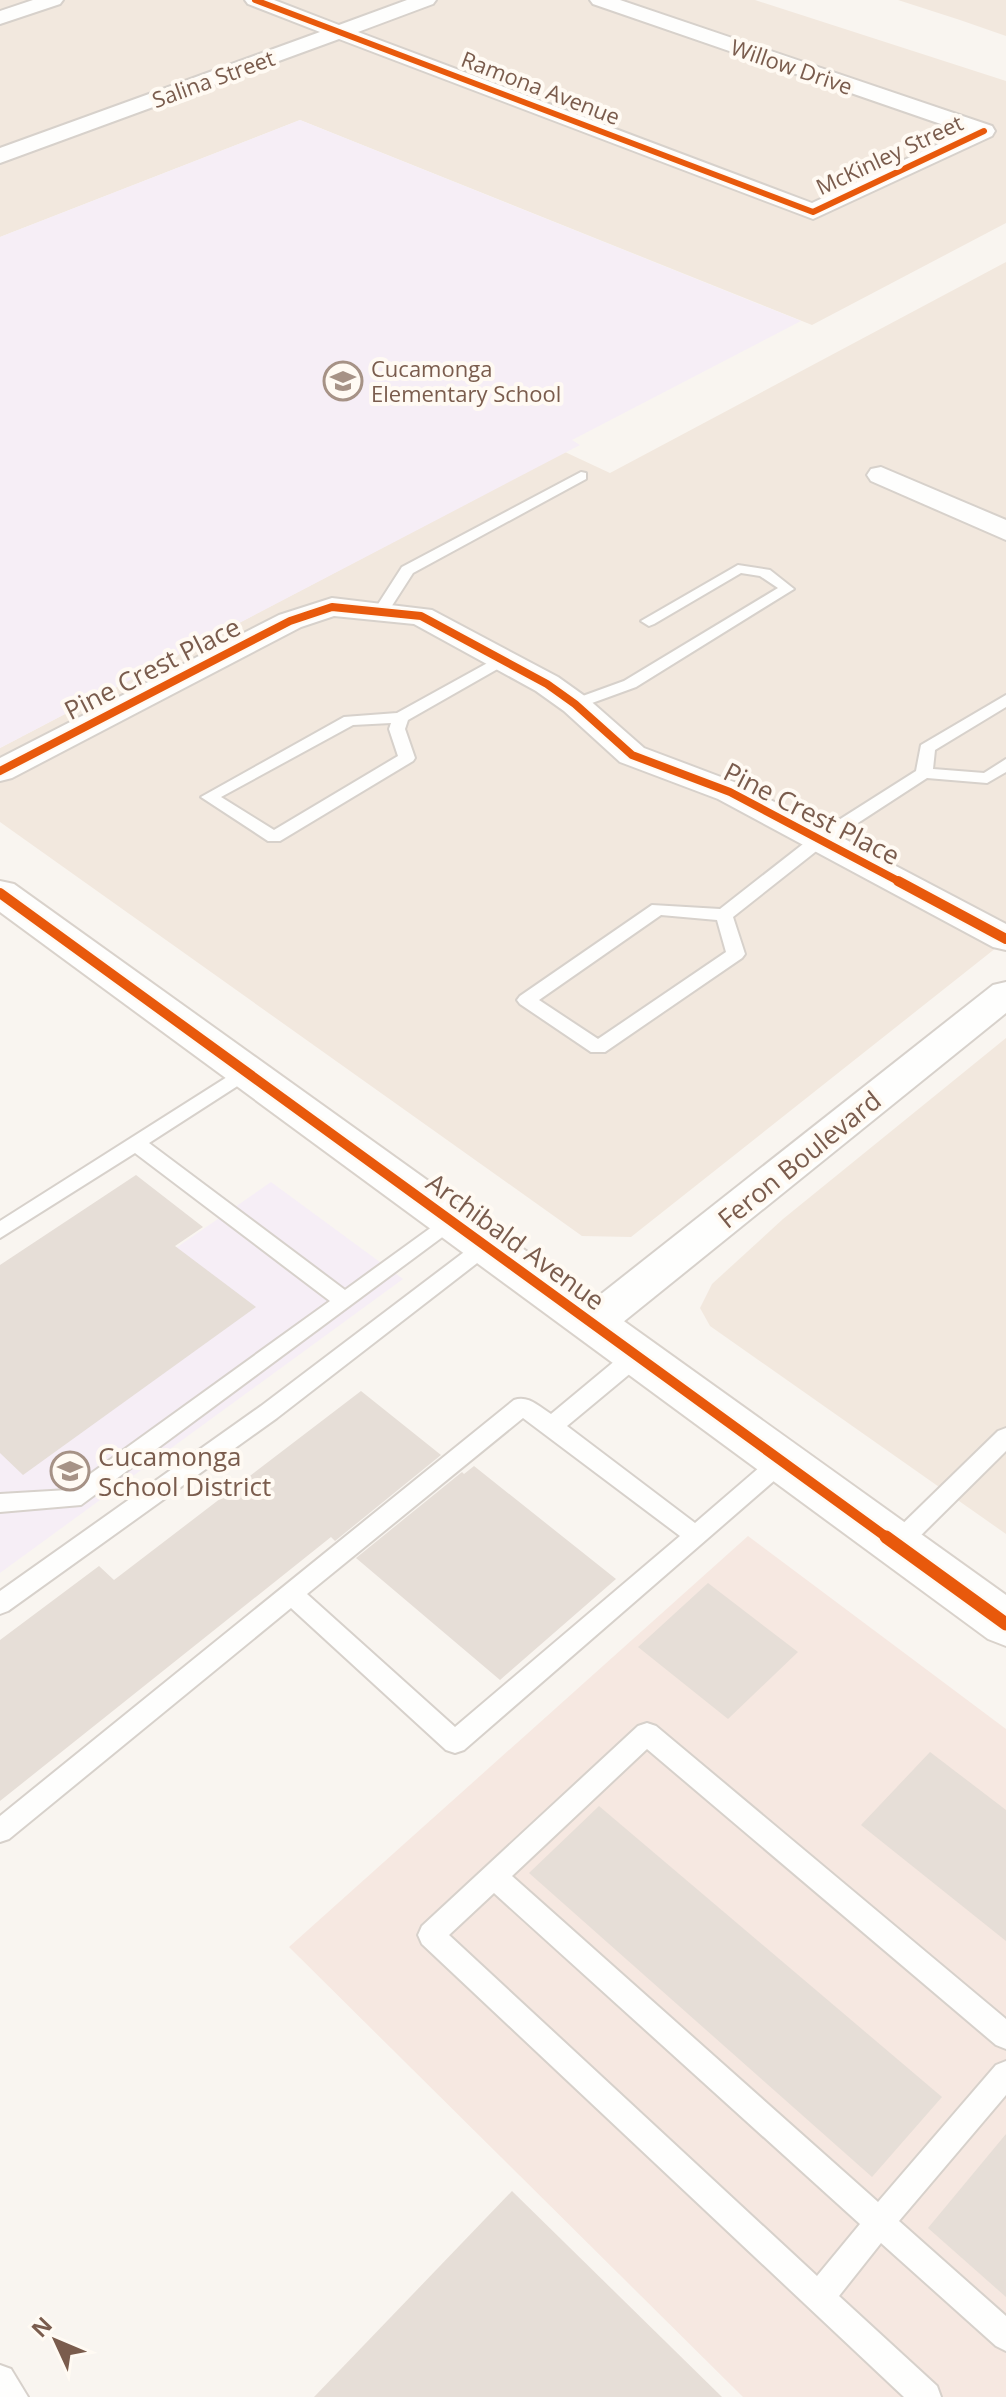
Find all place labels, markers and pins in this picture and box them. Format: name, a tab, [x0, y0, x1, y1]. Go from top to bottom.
place label: Cucamonga Elementary School	[371, 353, 561, 408]
school or university icon: Cucamonga Elementary School	[322, 360, 364, 402]
place label: Cucamonga School District	[98, 1438, 271, 1504]
school or university icon: Cucamonga School District	[49, 1450, 91, 1492]

